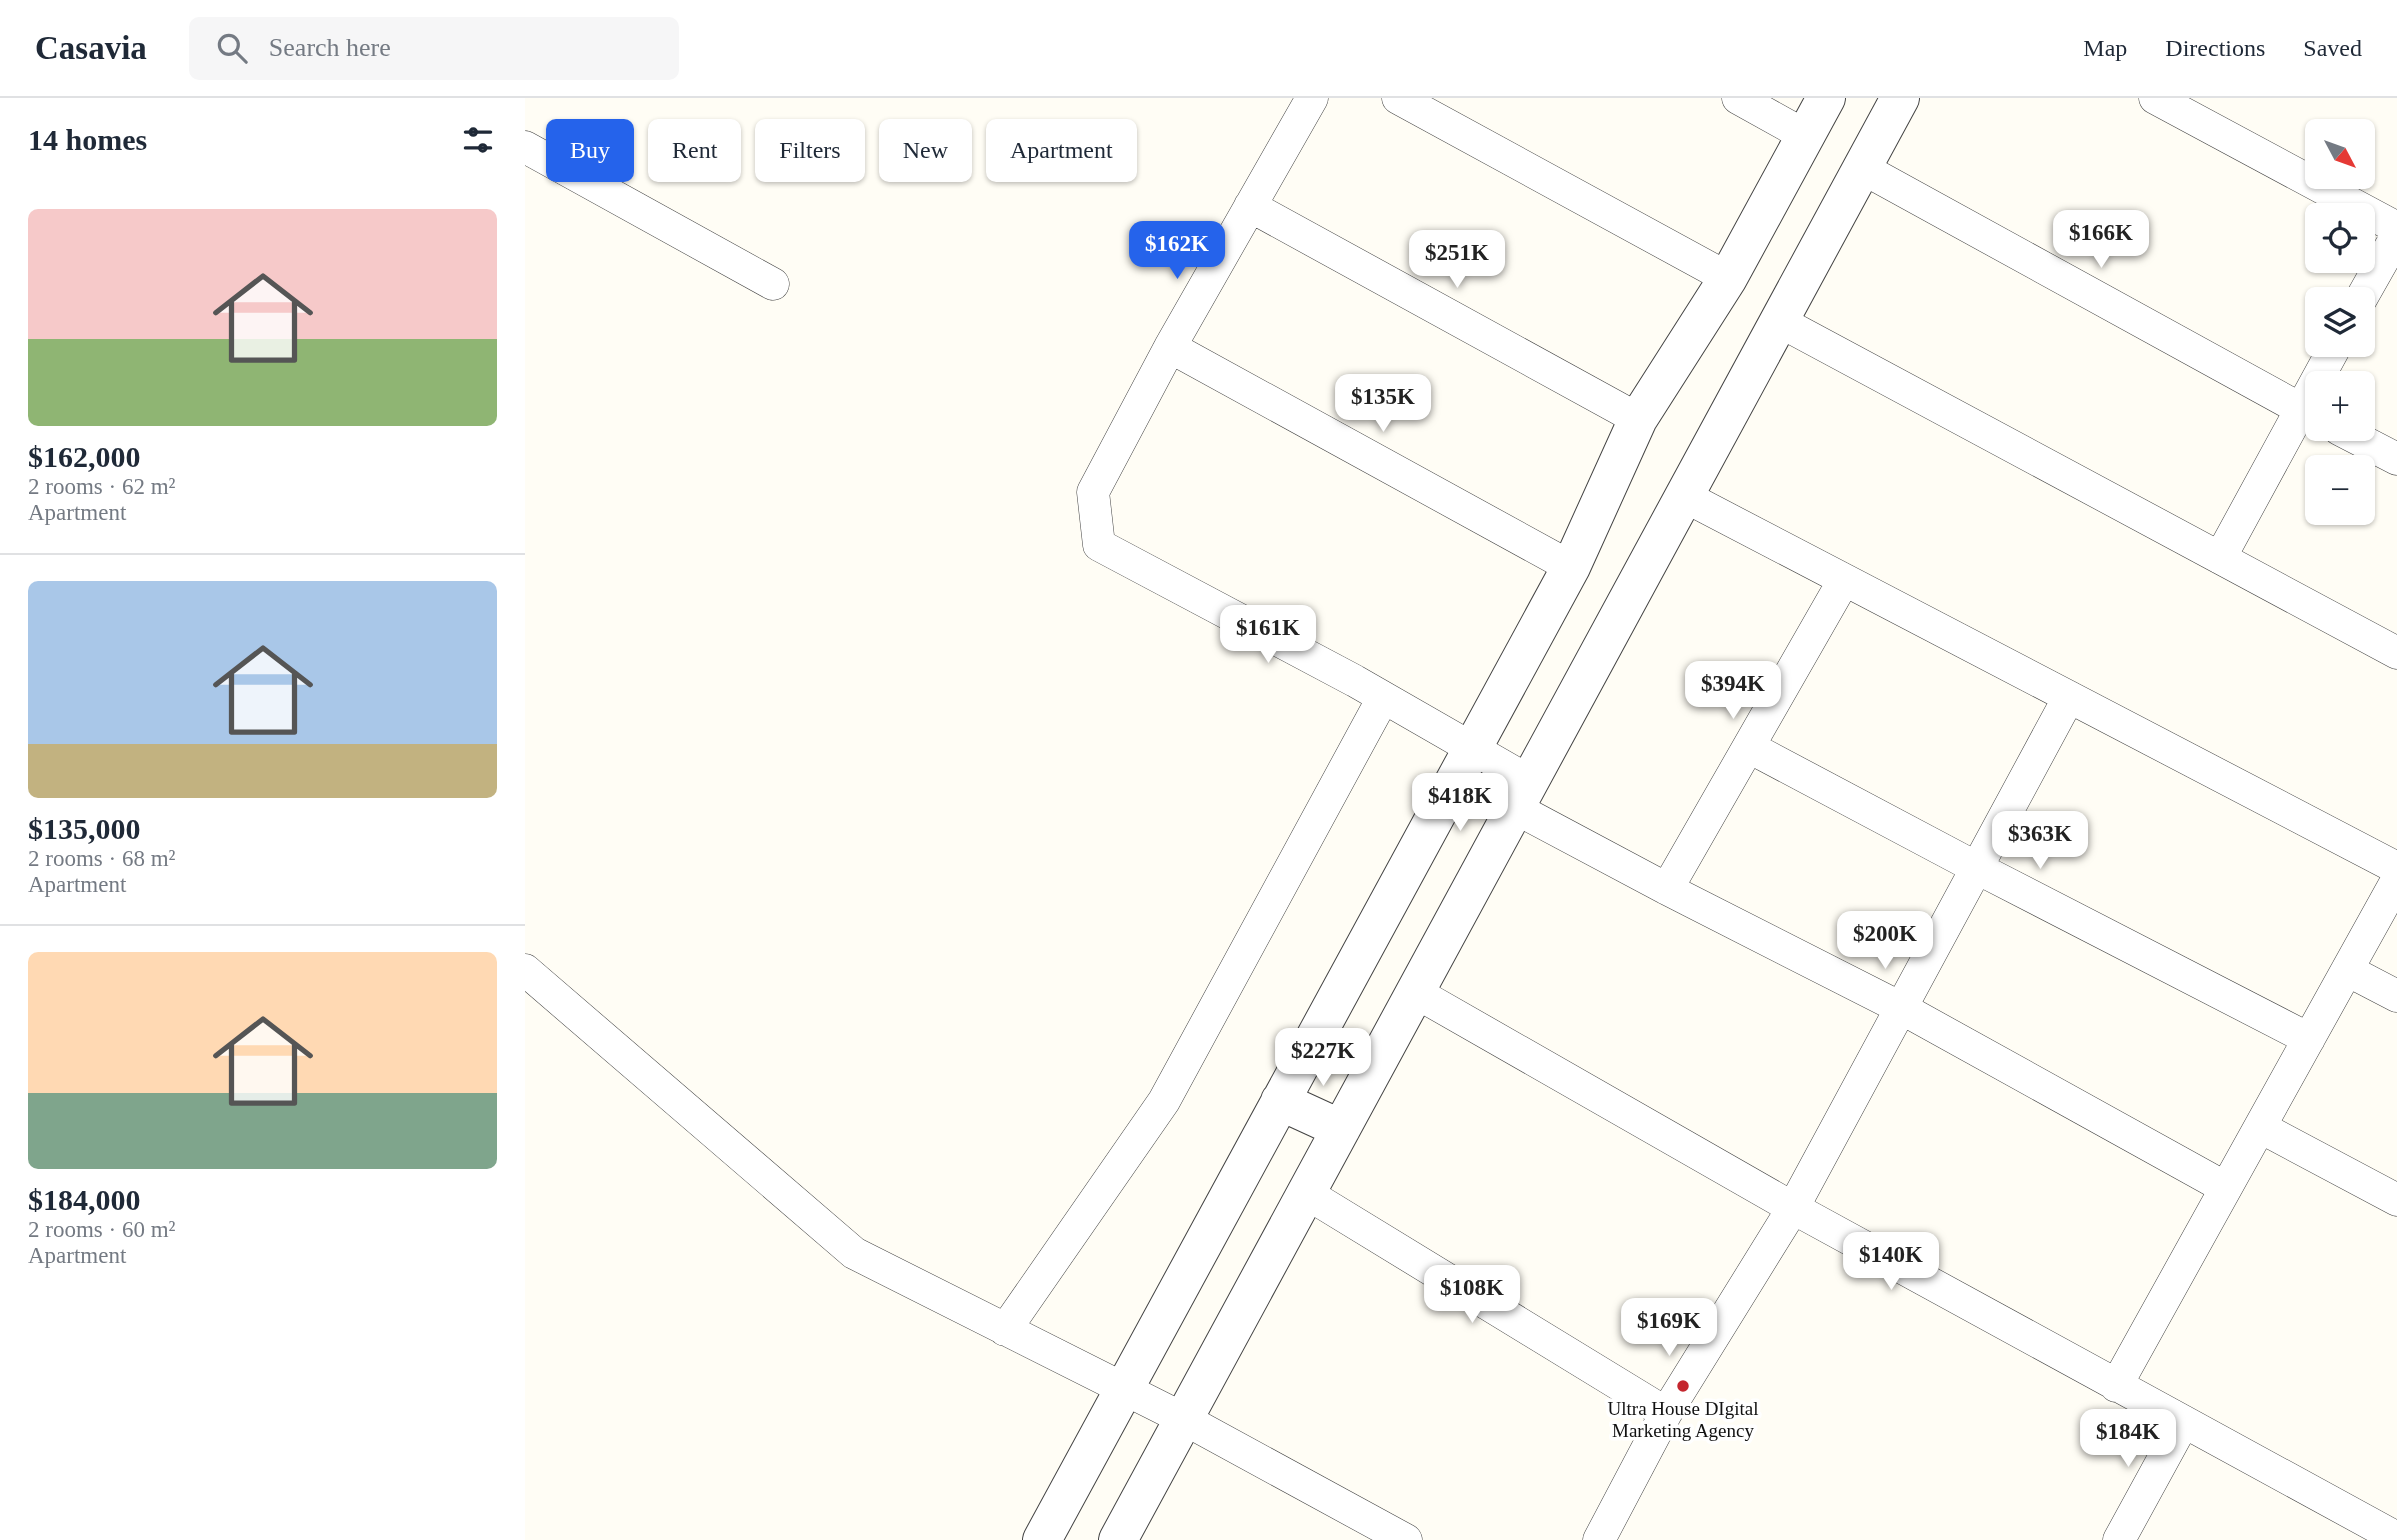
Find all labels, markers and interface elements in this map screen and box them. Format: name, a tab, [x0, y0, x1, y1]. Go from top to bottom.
search box	[189, 17, 679, 80]
icon: search	[213, 29, 251, 67]
text: Casavia	[35, 30, 147, 66]
text: Search here	[269, 33, 391, 62]
text: Map	[2083, 35, 2127, 61]
text: Directions	[2165, 35, 2265, 61]
text: Saved	[2303, 35, 2362, 61]
chip: Buy	[546, 119, 634, 182]
chip: Rent	[648, 119, 741, 182]
chip: Filters	[755, 119, 865, 182]
chip: New	[879, 119, 972, 182]
chip: Apartment	[986, 119, 1137, 182]
north arrow	[2305, 119, 2375, 189]
map controls	[2305, 119, 2375, 525]
icon: filters	[459, 121, 497, 159]
text: 14 homes	[28, 123, 147, 156]
button: locate	[2305, 203, 2375, 273]
pin: $166K	[2052, 211, 2150, 270]
text: $166K	[2069, 220, 2133, 245]
pin: $162K	[1128, 222, 1226, 281]
pin: $251K	[1408, 230, 1506, 290]
text: $162K	[1145, 231, 1209, 256]
text: $251K	[1425, 240, 1489, 265]
icon: home	[200, 255, 326, 381]
button: layers	[2305, 287, 2375, 357]
button: +	[2305, 371, 2375, 441]
pin: $135K	[1334, 374, 1432, 434]
text: $135K	[1351, 384, 1415, 409]
text: $162,000	[28, 440, 141, 473]
button: −	[2305, 455, 2375, 525]
text: 2 rooms · 62 m²	[28, 474, 175, 499]
text: Apartment	[28, 500, 126, 525]
pin: $161K	[1219, 606, 1317, 665]
text: $161K	[1236, 615, 1300, 640]
icon: home	[200, 627, 326, 753]
pin: $394K	[1684, 662, 1782, 721]
text: $394K	[1701, 671, 1765, 696]
pin: $418K	[1411, 774, 1509, 833]
text: $418K	[1428, 783, 1492, 808]
text: $135,000	[28, 812, 141, 845]
pin: $363K	[1991, 812, 2089, 871]
text: $363K	[2008, 821, 2072, 846]
text: 2 rooms · 68 m²	[28, 846, 175, 871]
text: Apartment	[28, 872, 126, 897]
pin: $200K	[1836, 912, 1934, 971]
text: $200K	[1853, 921, 1917, 946]
icon: home	[200, 998, 326, 1124]
pin: $227K	[1274, 1028, 1372, 1088]
text: $227K	[1291, 1038, 1355, 1063]
text: $184,000	[28, 1183, 141, 1216]
text: 2 rooms · 60 m²	[28, 1217, 175, 1242]
pin: $140K	[1842, 1232, 1940, 1292]
text: $140K	[1859, 1242, 1923, 1267]
text: Apartment	[28, 1243, 126, 1268]
pin: $108K	[1423, 1266, 1521, 1325]
text: $108K	[1440, 1275, 1504, 1300]
pin: $169K	[1620, 1298, 1718, 1358]
text: $169K	[1637, 1308, 1701, 1333]
marker: Ultra House DIgital Marketing Agency	[1675, 1378, 1691, 1394]
place label: Ultra House DIgital Marketing Agency	[1608, 1398, 1758, 1441]
pin: $184K	[2079, 1410, 2177, 1469]
text: $184K	[2096, 1419, 2160, 1444]

